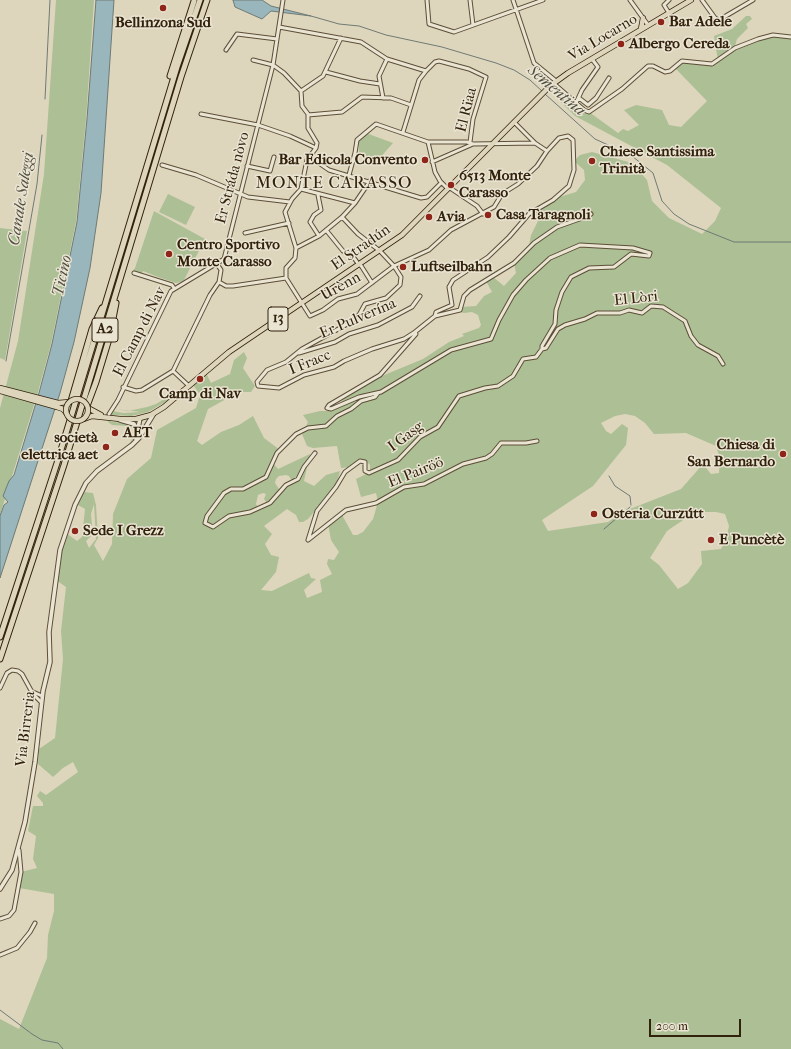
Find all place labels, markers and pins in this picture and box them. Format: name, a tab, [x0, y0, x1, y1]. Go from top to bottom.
marker: Bellinzona Sud	[158, 3, 168, 13]
place label: Bar Adele	[669, 13, 732, 31]
place label: Bellinzona Sud	[115, 14, 211, 32]
marker: Bar Adele	[656, 17, 666, 27]
place label: Albergo Cereda	[629, 35, 730, 53]
marker: Albergo Cereda	[616, 39, 626, 49]
place label: Chiese Santissima Trinità	[600, 143, 714, 178]
place label: Bar Edicola Convento	[278, 151, 417, 169]
marker: Bar Edicola Convento	[420, 155, 430, 165]
marker: Chiese Santissima Trinità	[587, 156, 597, 166]
place label: 6513 Monte Carasso	[459, 167, 531, 202]
marker: 6513 Monte Carasso	[446, 180, 456, 190]
place label: Casa Taragnoli	[496, 206, 591, 224]
place label: Avia	[437, 208, 465, 226]
marker: Casa Taragnoli	[483, 210, 493, 220]
marker: Avia	[424, 212, 434, 222]
place label: Centro Sportivo Monte Carasso	[177, 236, 280, 271]
marker: Centro Sportivo Monte Carasso	[164, 249, 174, 259]
place label: Luftseilbahn	[411, 258, 492, 276]
marker: Luftseilbahn	[398, 262, 408, 272]
marker: Camp di Nav	[195, 374, 205, 384]
place label: Camp di Nav	[159, 385, 241, 403]
place label: AET	[123, 424, 152, 442]
marker: AET	[110, 428, 120, 438]
place label: società elettrica aet	[21, 429, 98, 464]
place label: Chiesa di San Bernardo	[687, 436, 775, 471]
marker: società elettrica aet	[101, 442, 111, 452]
marker: Chiesa di San Bernardo	[778, 449, 788, 459]
place label: Osteria Curzútt	[602, 505, 704, 523]
marker: Osteria Curzútt	[589, 509, 599, 519]
place label: Sede I Grezz	[83, 522, 164, 540]
marker: Sede I Grezz	[70, 526, 80, 536]
place label: E Puncètè	[719, 531, 784, 549]
marker: E Puncètè	[706, 535, 716, 545]

